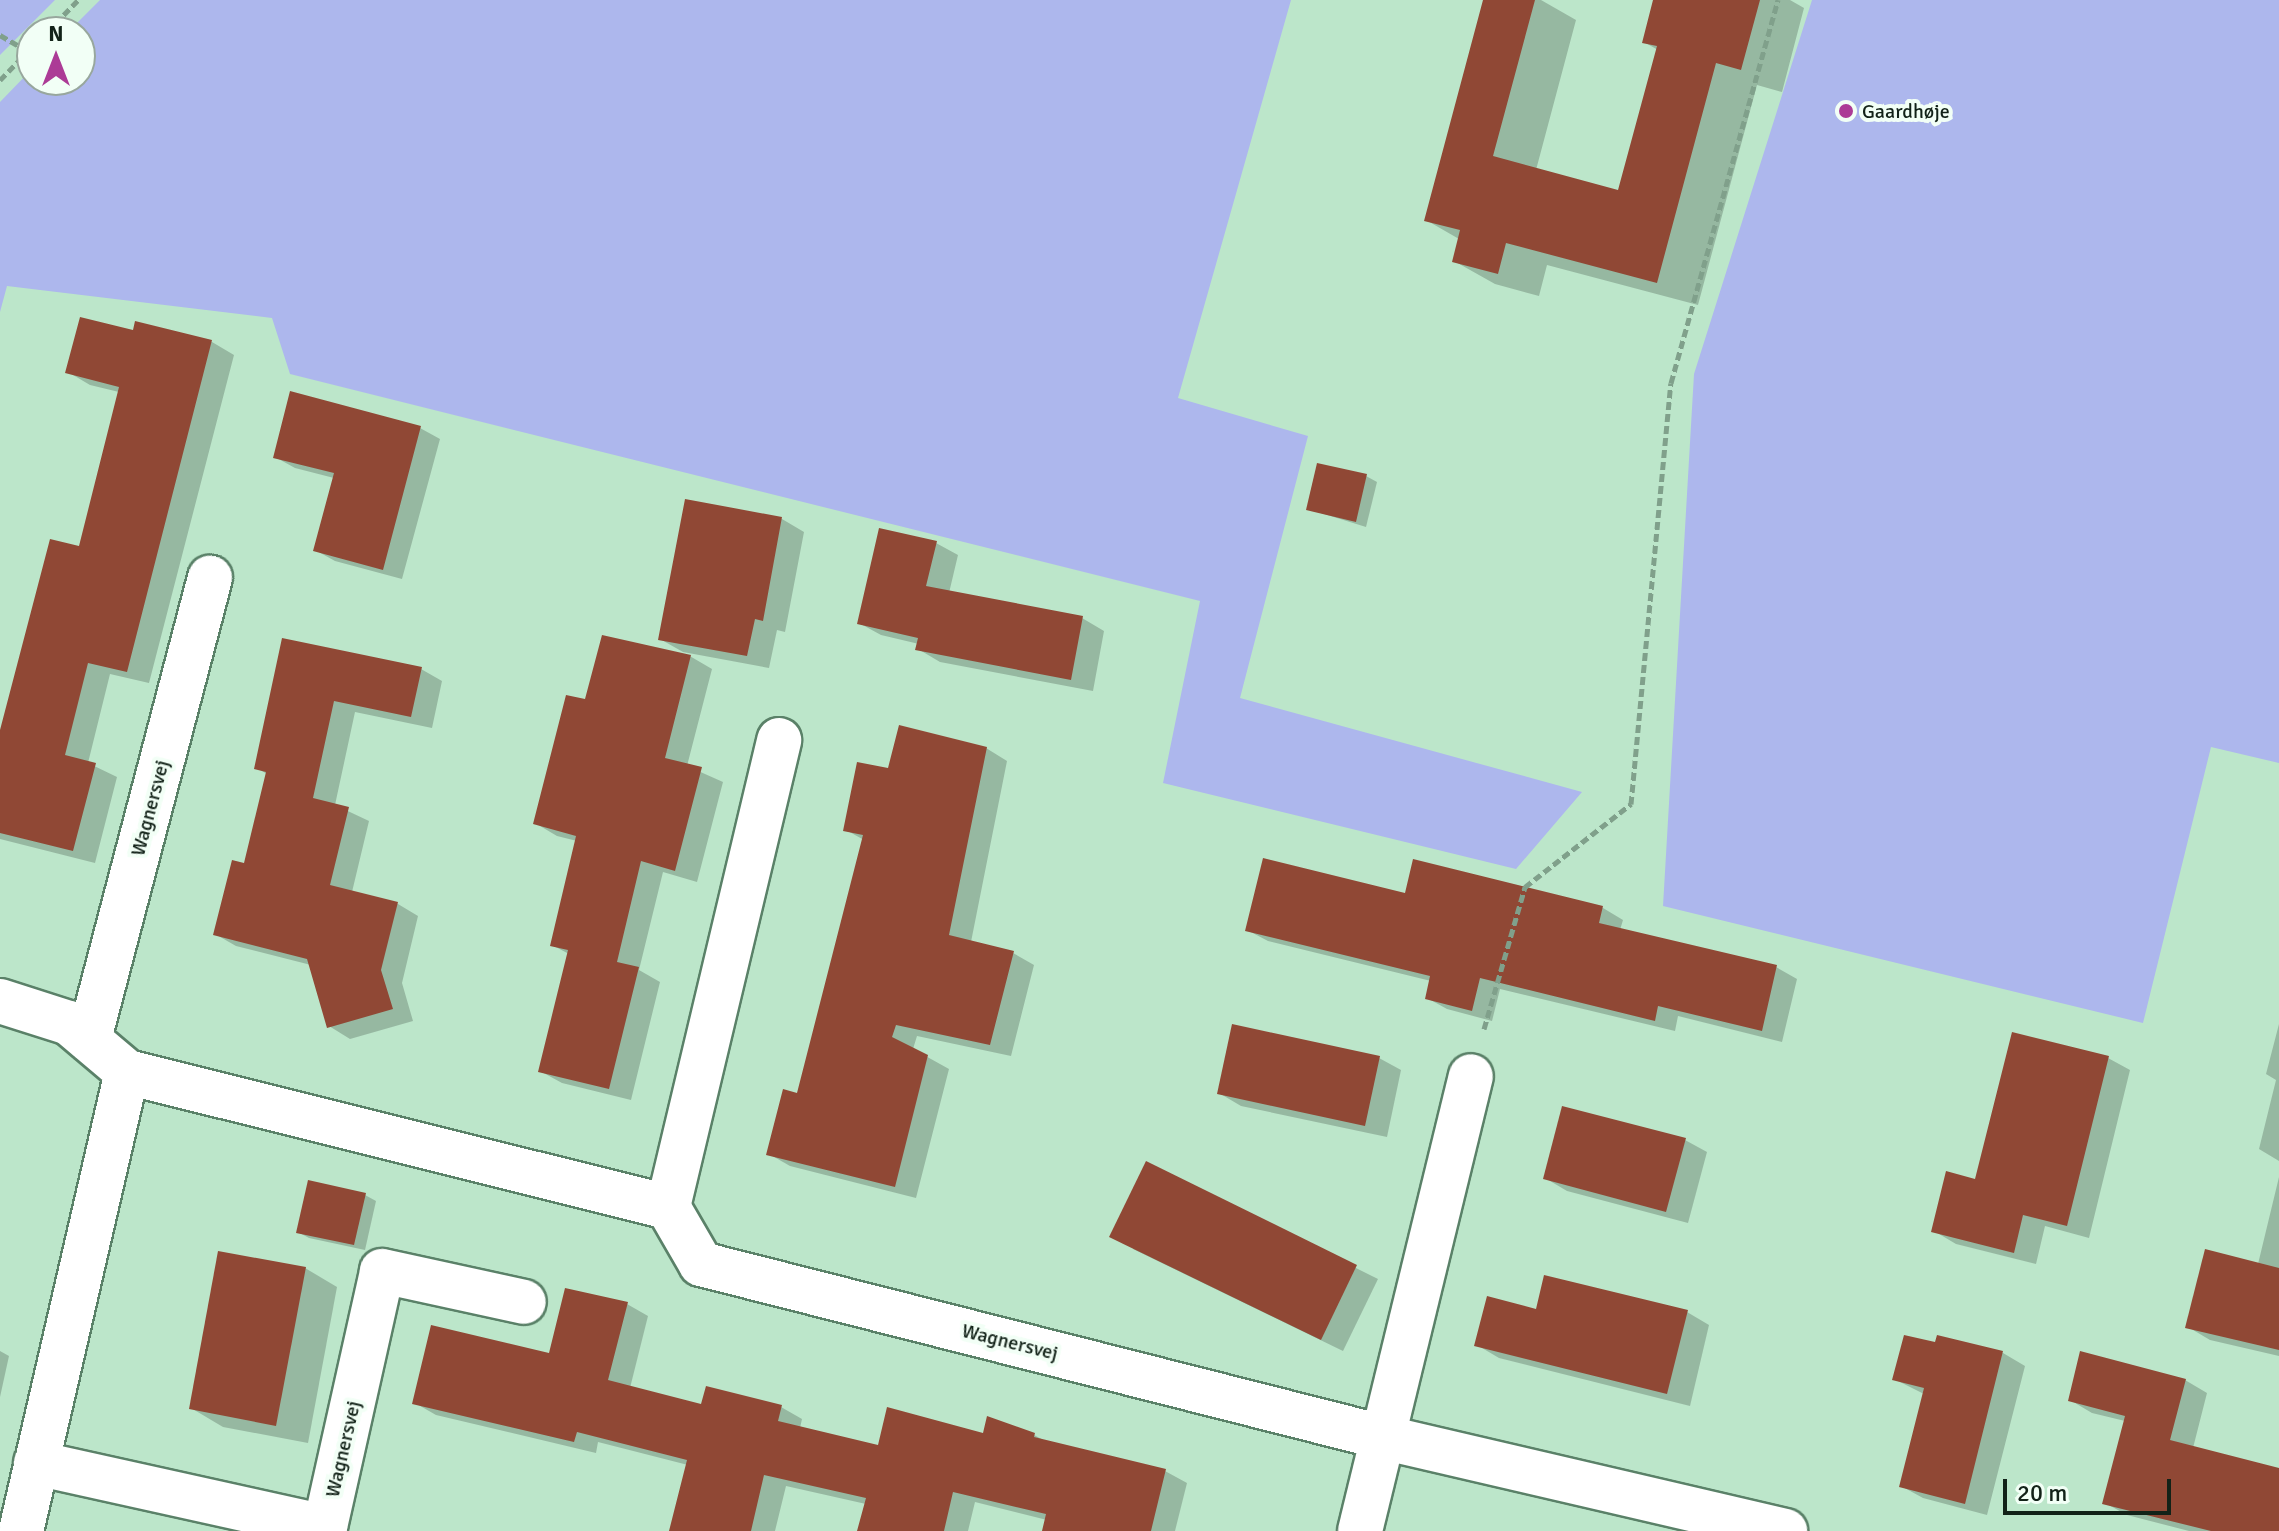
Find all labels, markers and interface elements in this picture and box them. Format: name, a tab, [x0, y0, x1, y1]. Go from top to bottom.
north arrow	[16, 16, 96, 96]
text: N	[48, 20, 64, 47]
place label: Gaardhøje	[1862, 99, 1950, 123]
marker: Gaardhøje	[1837, 102, 1855, 120]
street label: Wagnersvej	[126, 757, 174, 859]
street label: Wagnersvej	[959, 1318, 1061, 1366]
street label: Wagnersvej	[320, 1398, 366, 1500]
scale bar	[2007, 1463, 2175, 1513]
text: 20 m	[2017, 1478, 2067, 1508]

